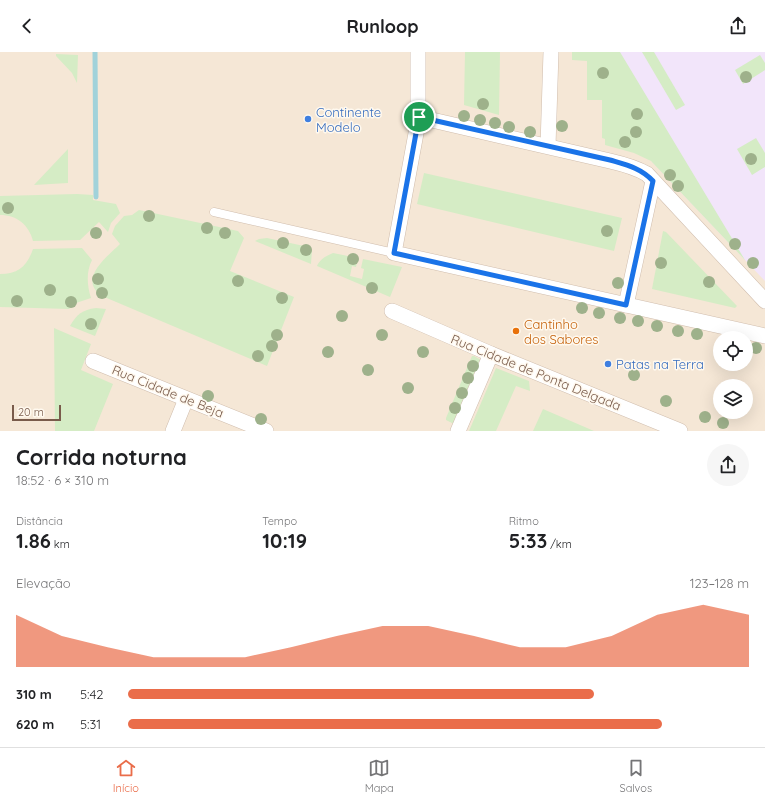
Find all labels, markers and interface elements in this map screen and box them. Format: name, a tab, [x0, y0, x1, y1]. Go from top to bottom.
icon: back	[16, 15, 38, 37]
text: Runloop	[347, 15, 418, 38]
icon: share	[727, 15, 749, 37]
pin	[402, 100, 436, 134]
place label: Continente Modelo	[316, 104, 381, 135]
icon: arrive	[408, 106, 430, 128]
marker: Continente Modelo	[303, 114, 313, 124]
place label: Cantinho dos Sabores	[524, 316, 598, 347]
marker: Cantinho dos Sabores	[511, 326, 521, 336]
street label: Rua Cidade de Ponta Delgada	[449, 330, 623, 414]
map controls	[713, 331, 753, 419]
button: locate	[713, 331, 753, 371]
place label: Patas na Terra	[616, 356, 704, 372]
marker: Patas na Terra	[603, 359, 613, 369]
street label: Rua Cidade de Beja	[110, 361, 226, 421]
button: layers	[713, 379, 753, 419]
scale bar	[12, 403, 61, 422]
text: 20 m	[18, 405, 44, 419]
text: Corrida noturna	[16, 443, 187, 471]
button: share	[707, 444, 749, 486]
text: 18:52 · 6 × 310 m	[16, 472, 109, 488]
text: Distância	[16, 514, 63, 528]
text: Tempo	[262, 514, 297, 528]
text: Ritmo	[509, 514, 539, 528]
text: 1.86	[16, 528, 51, 553]
text: 10:19	[262, 528, 307, 553]
text: 5:33	[509, 528, 547, 553]
text: km	[51, 537, 70, 551]
text: /km	[547, 537, 572, 551]
text: Elevação	[16, 575, 71, 591]
text: 123–128 m	[690, 575, 749, 591]
text: 310 m	[16, 686, 52, 702]
text: 5:42	[80, 686, 104, 702]
text: 620 m	[16, 716, 54, 732]
text: 5:31	[80, 716, 101, 732]
tab: Início	[113, 757, 139, 795]
tab: Mapa	[365, 757, 394, 795]
tab: Salvos	[619, 757, 652, 795]

